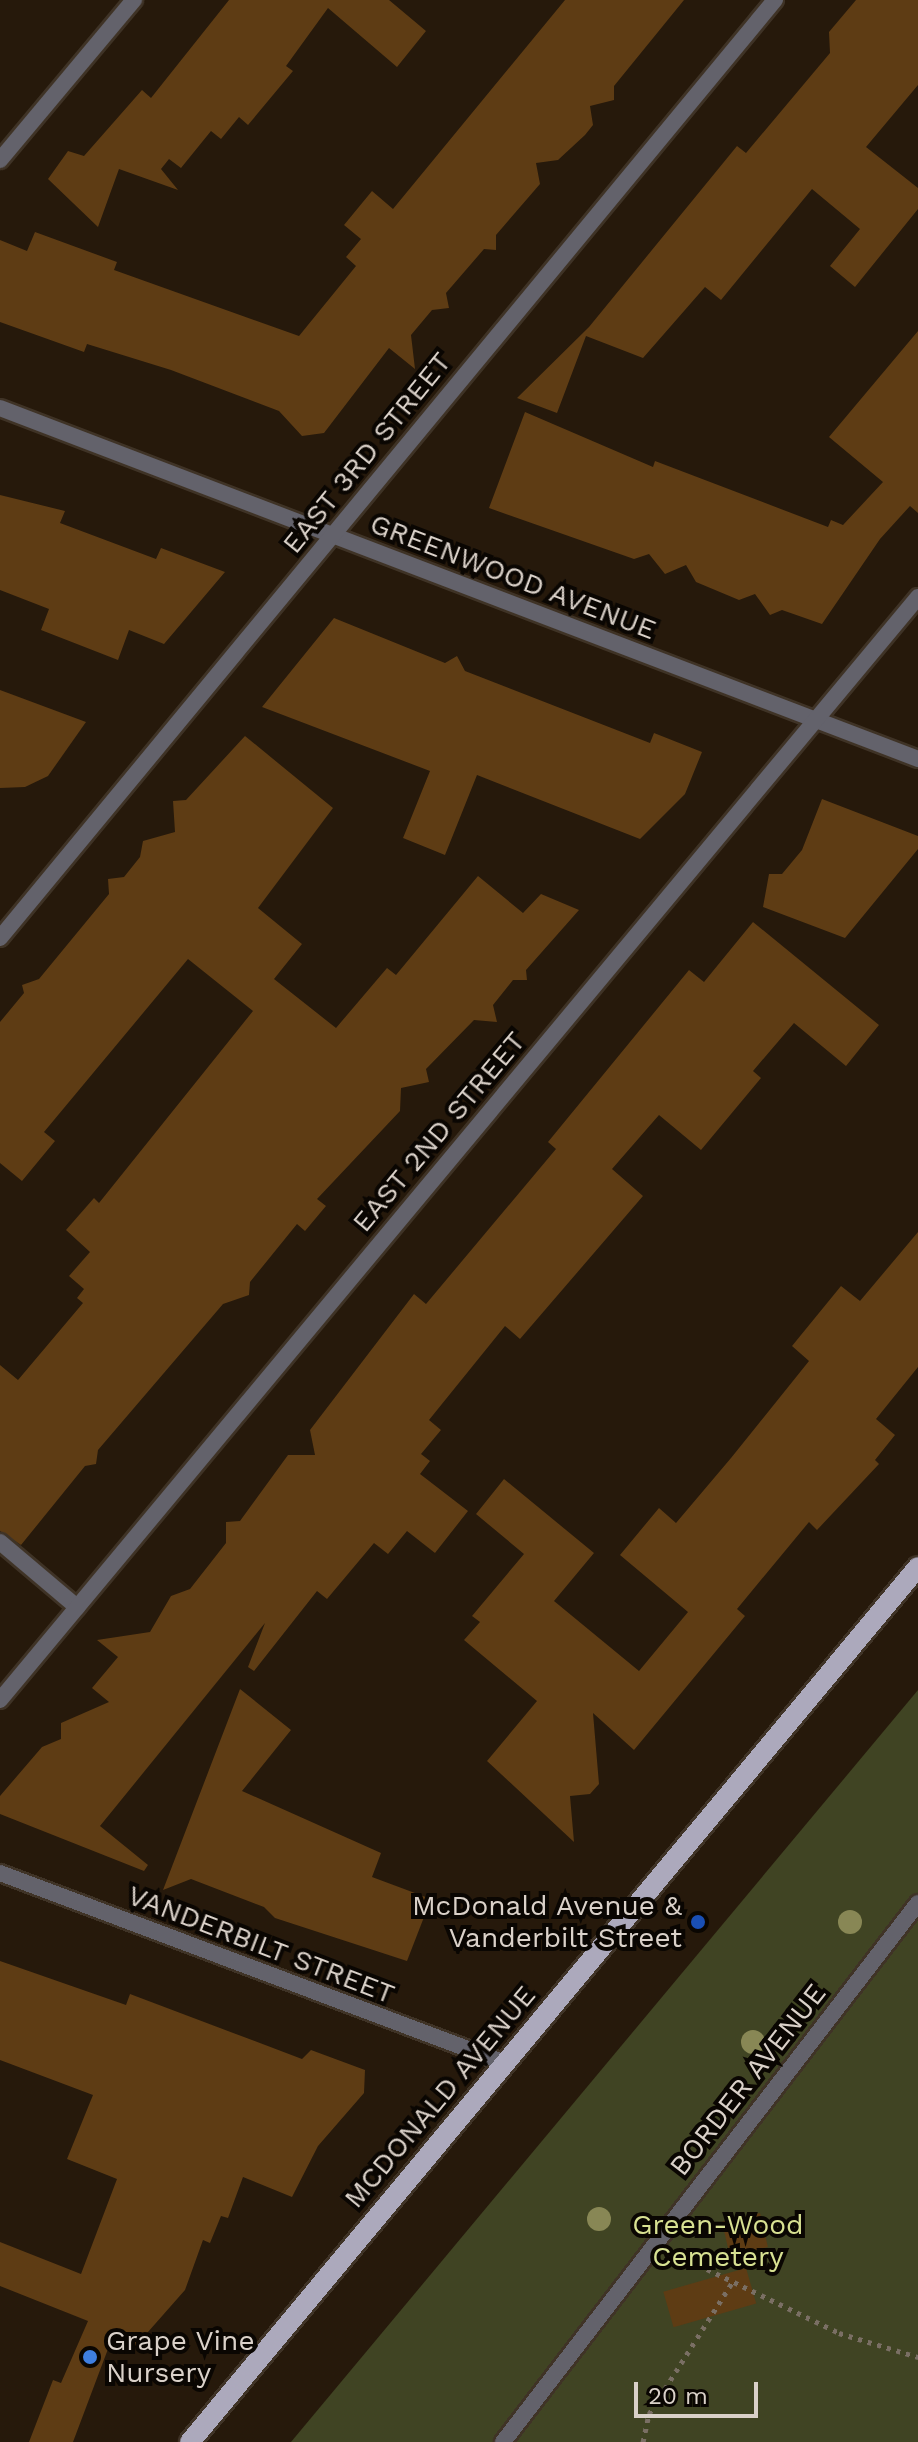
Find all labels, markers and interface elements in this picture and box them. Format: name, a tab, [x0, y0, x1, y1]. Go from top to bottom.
street label: EAST 3RD STREET	[275, 345, 459, 561]
street label: GREENWOOD AVENUE	[365, 507, 661, 647]
street label: EAST 2ND STREET	[345, 1025, 533, 1239]
street label: VANDERBILT STREET	[123, 1878, 399, 2012]
place label: McDonald Avenue & Vanderbilt Street	[411, 1889, 682, 1955]
marker: McDonald Avenue & Vanderbilt Street	[689, 1913, 707, 1931]
street label: BORDER AVENUE	[662, 1977, 834, 2183]
street label: MCDONALD AVENUE	[337, 1979, 543, 2215]
park label: Green-Wood Cemetery	[632, 2208, 804, 2274]
place label: Grape Vine Nursery	[106, 2324, 255, 2390]
marker: Grape Vine Nursery	[81, 2348, 99, 2366]
scale bar	[638, 2366, 762, 2416]
text: 20 m	[648, 2382, 708, 2410]

